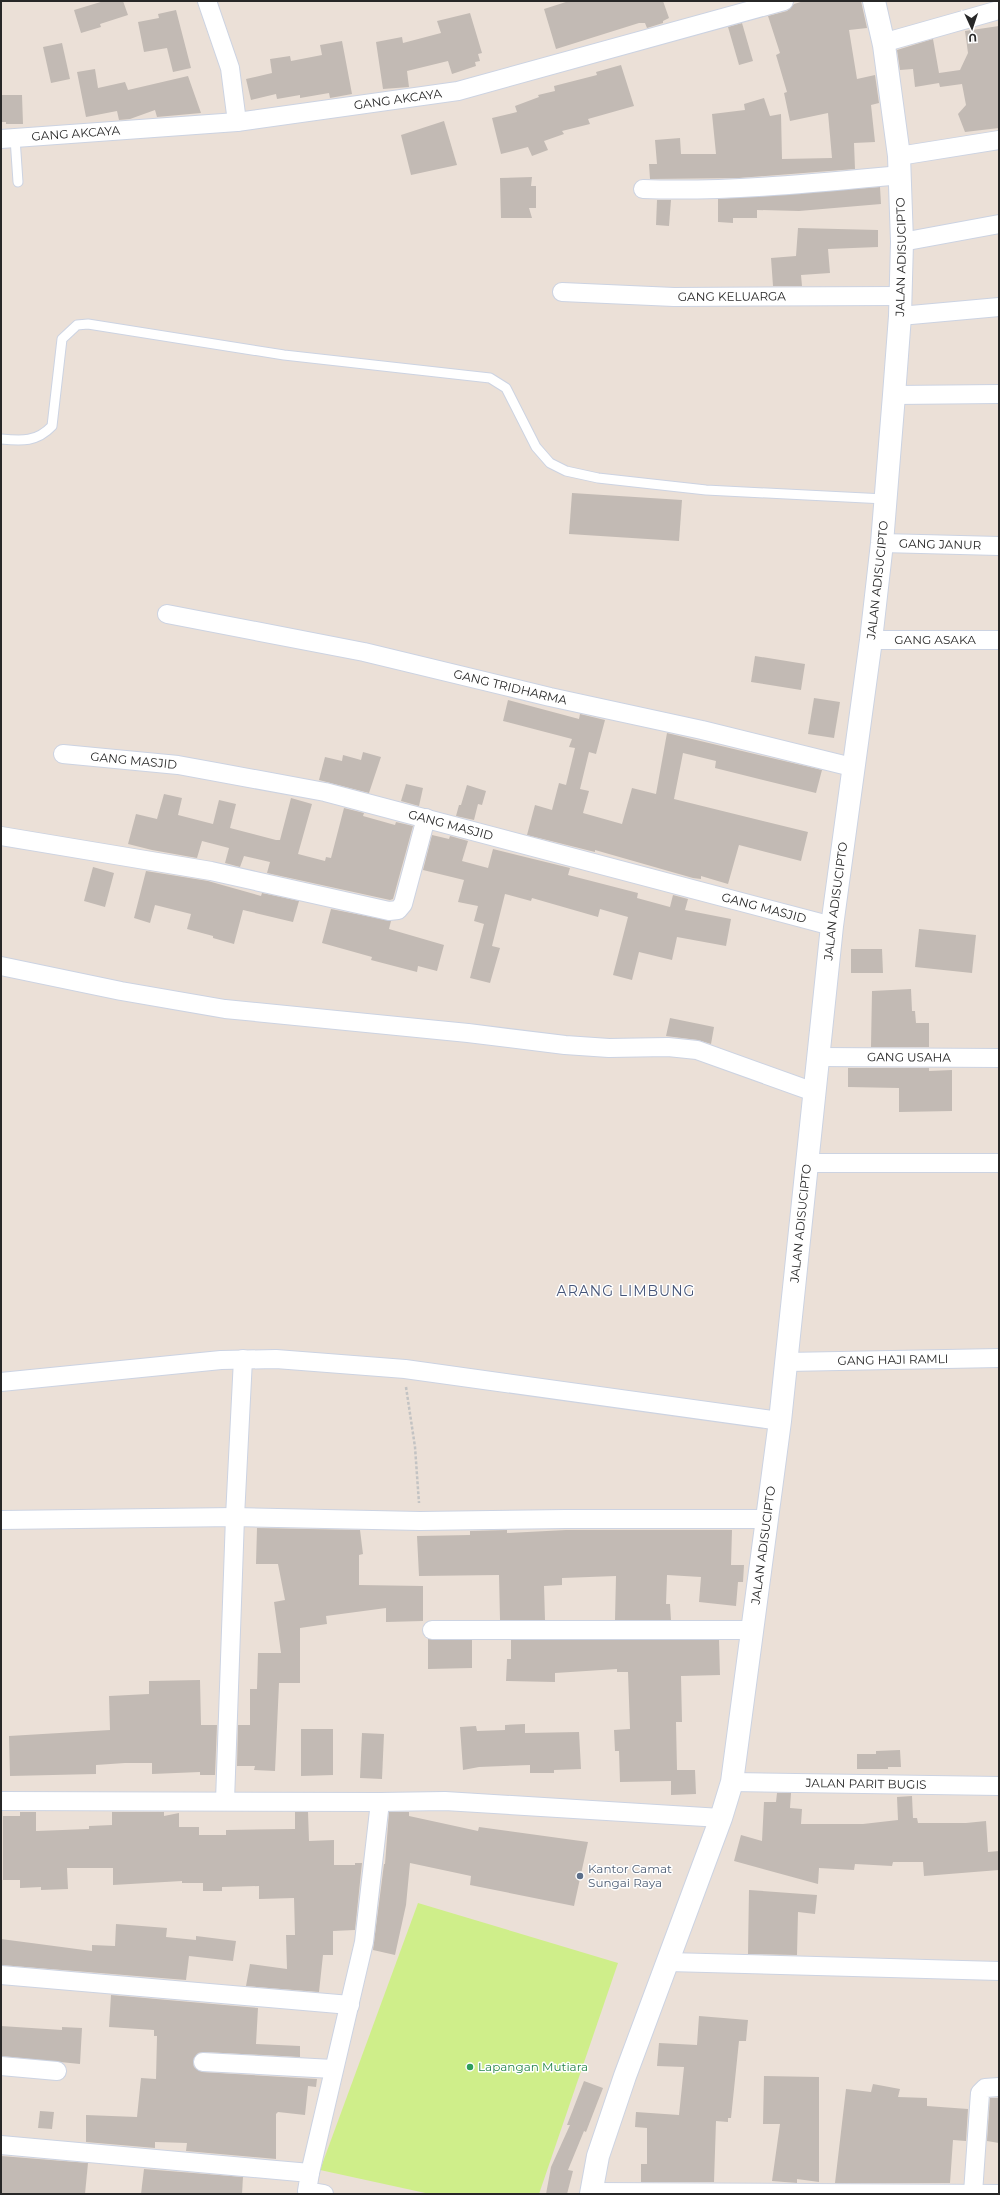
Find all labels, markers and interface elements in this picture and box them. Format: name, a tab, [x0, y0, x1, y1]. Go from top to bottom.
north arrow	[952, 8, 992, 48]
text: U	[968, 31, 977, 45]
street label: GANG AKCAYA	[353, 85, 443, 113]
street label: GANG AKCAYA	[31, 122, 121, 144]
street label: JALAN ADISUCIPTO	[892, 197, 909, 318]
street label: GANG KELUARGA	[678, 289, 786, 304]
street label: JALAN ADISUCIPTO	[863, 520, 891, 641]
street label: GANG JANUR	[899, 535, 982, 553]
street label: GANG ASAKA	[894, 632, 976, 647]
street label: GANG TRIDHARMA	[452, 666, 569, 708]
street label: GANG MASJID	[90, 749, 178, 772]
street label: GANG MASJID	[407, 806, 495, 843]
street label: JALAN ADISUCIPTO	[820, 841, 850, 962]
street label: GANG MASJID	[720, 889, 808, 926]
street label: GANG USAHA	[867, 1049, 951, 1065]
street label: JALAN ADISUCIPTO	[786, 1163, 814, 1284]
district label: ARANG LIMBUNG	[557, 1282, 695, 1300]
street label: GANG HAJI RAMLI	[837, 1351, 949, 1368]
street label: JALAN ADISUCIPTO	[748, 1485, 778, 1606]
street label: JALAN PARIT BUGIS	[804, 1775, 927, 1792]
place label: Kantor Camat Sungai Raya	[588, 1861, 672, 1890]
marker: Kantor Camat Sungai Raya	[575, 1871, 585, 1881]
place label: Lapangan Mutiara	[478, 2059, 588, 2074]
marker: Lapangan Mutiara	[465, 2062, 475, 2072]

